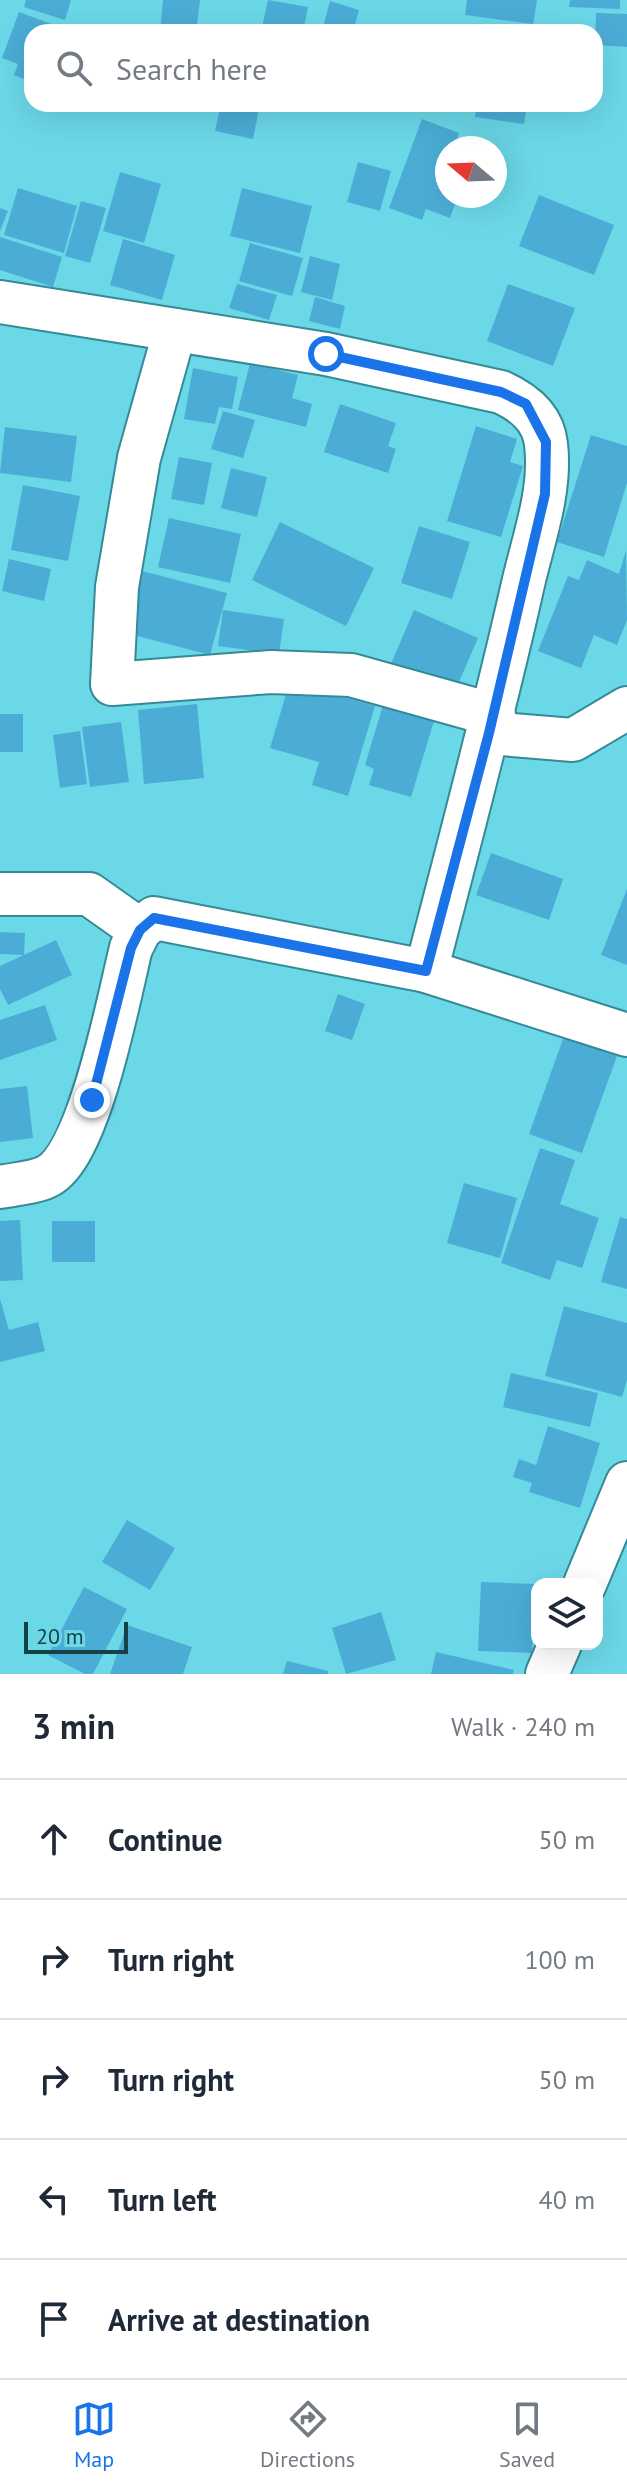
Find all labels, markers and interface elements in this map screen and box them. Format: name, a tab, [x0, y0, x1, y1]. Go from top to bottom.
search box	[24, 24, 603, 112]
icon: search	[52, 46, 96, 90]
text: Search here	[116, 49, 267, 88]
north arrow	[435, 136, 507, 208]
route start	[308, 336, 344, 372]
route end	[74, 1082, 110, 1118]
map controls	[531, 1578, 603, 1650]
button: layers	[531, 1578, 603, 1650]
scale bar	[24, 1618, 128, 1654]
text: 20 m	[36, 1622, 84, 1650]
text: 3 min	[32, 1704, 115, 1748]
text: Walk · 240 m	[451, 1710, 595, 1743]
icon: ahead	[32, 1817, 76, 1861]
text: Continue	[108, 1820, 222, 1859]
text: 50 m	[539, 1823, 595, 1856]
icon: right	[32, 1937, 76, 1981]
text: Turn right	[108, 1940, 234, 1979]
text: 100 m	[524, 1943, 595, 1976]
icon: right	[32, 2057, 76, 2101]
text: Turn right	[108, 2060, 234, 2099]
text: 50 m	[539, 2063, 595, 2096]
icon: left	[32, 2177, 76, 2221]
text: Turn left	[108, 2180, 216, 2219]
text: 40 m	[539, 2183, 595, 2216]
icon: arrive	[32, 2297, 76, 2341]
text: Arrive at destination	[108, 2300, 370, 2339]
tab: Map	[72, 2397, 116, 2473]
tab: Directions	[260, 2397, 355, 2473]
tab: Saved	[499, 2397, 555, 2473]

